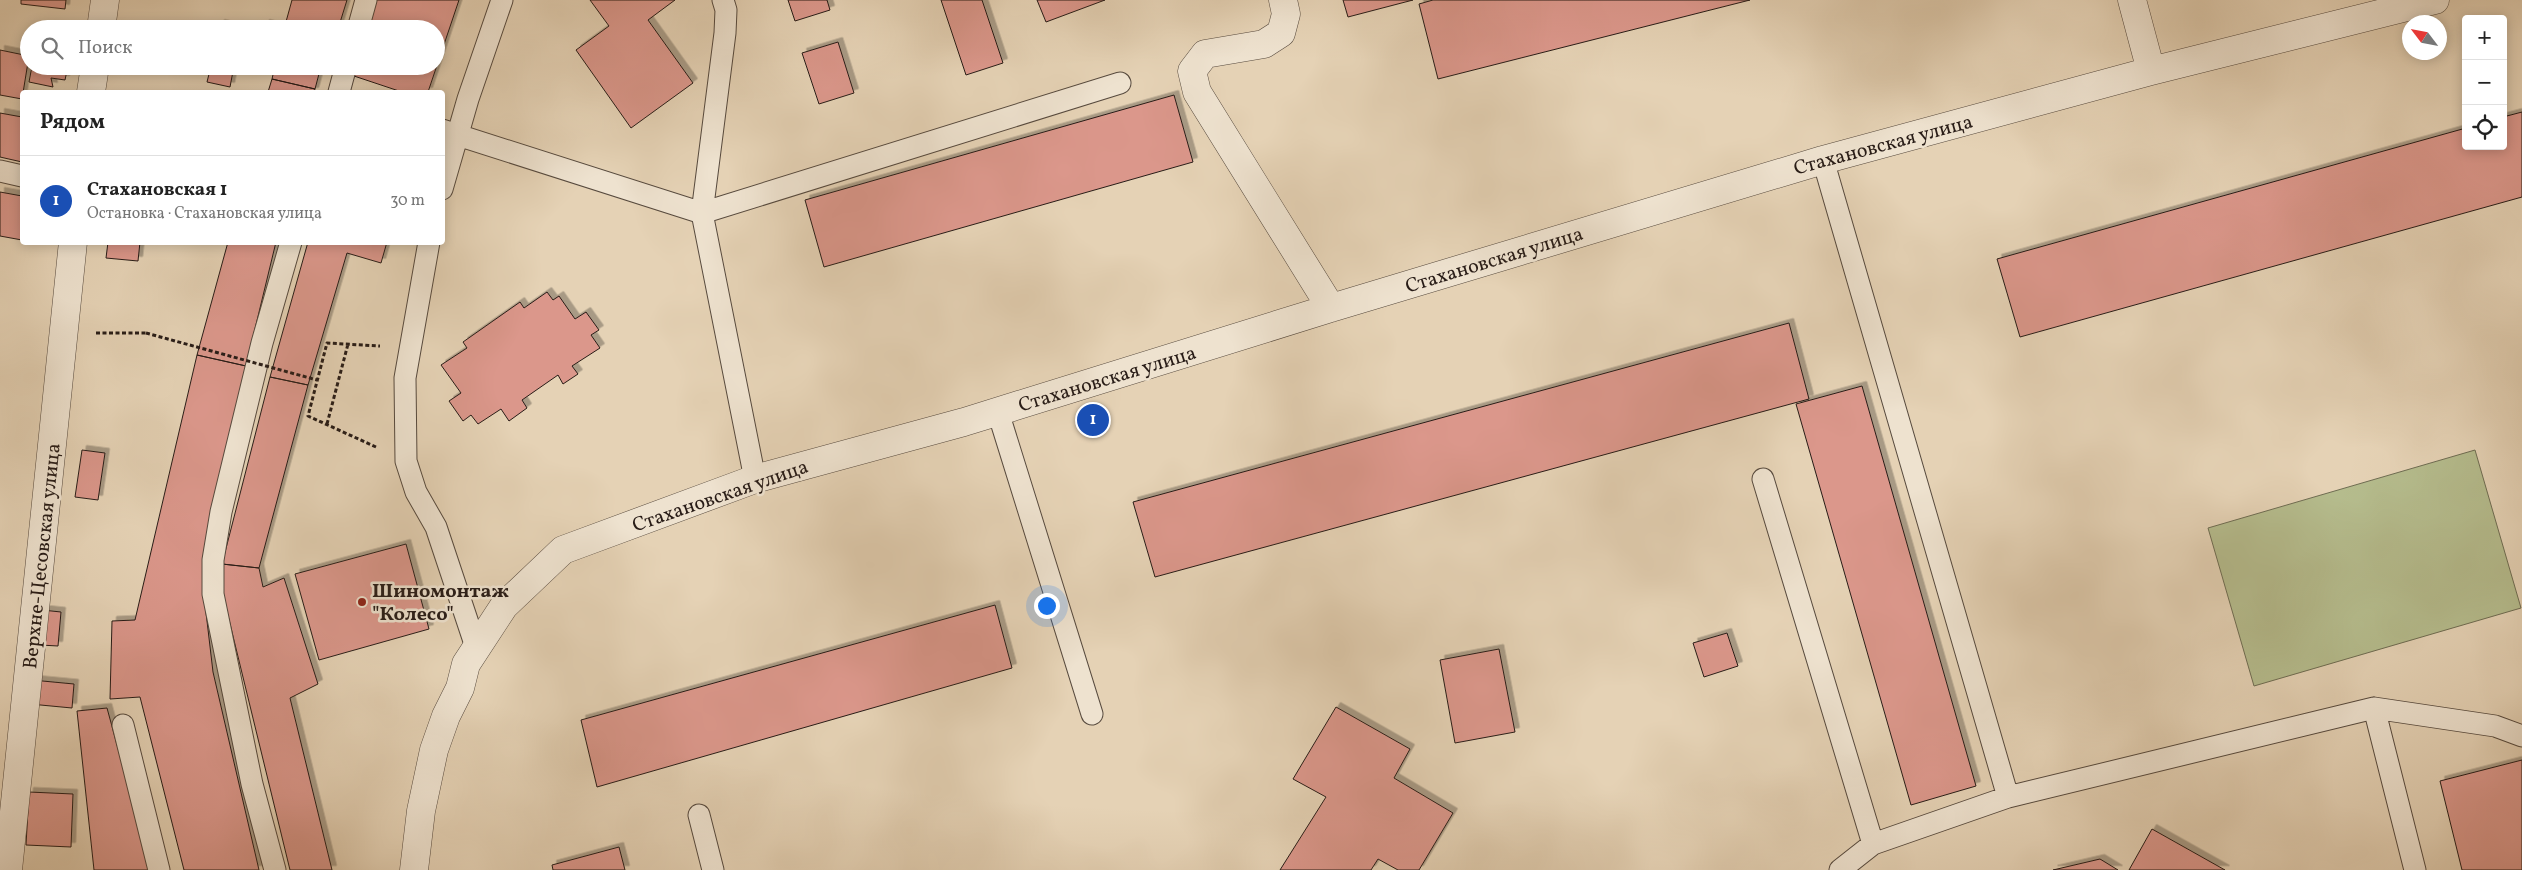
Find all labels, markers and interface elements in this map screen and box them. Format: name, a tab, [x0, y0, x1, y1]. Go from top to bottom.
north arrow	[2402, 15, 2447, 60]
map controls	[2462, 15, 2507, 150]
button: +	[2462, 15, 2507, 60]
search box	[20, 20, 445, 75]
icon: search	[38, 34, 66, 62]
text: Поиск	[78, 35, 132, 61]
button: −	[2462, 60, 2507, 105]
button: locate	[2462, 105, 2507, 150]
text: Рядом	[40, 108, 105, 137]
street label: Стахановская улица	[1791, 109, 1976, 183]
text: Стахановская 1	[87, 177, 227, 203]
text: 1	[53, 190, 59, 212]
text: 30 m	[390, 190, 425, 212]
text: Остановка · Стахановская улица	[87, 203, 322, 225]
street label: Стахановская улица	[1402, 221, 1587, 301]
street label: Стахановская улица	[1015, 340, 1200, 420]
pin: 1	[1077, 401, 1109, 439]
street label: Верхне-Цесовская улица	[17, 442, 69, 671]
street label: Стахановская улица	[629, 454, 812, 540]
place label: Шиномонтаж "Колесо"	[372, 578, 509, 629]
your location	[1034, 593, 1060, 619]
marker: Шиномонтаж "Колесо"	[356, 596, 368, 608]

